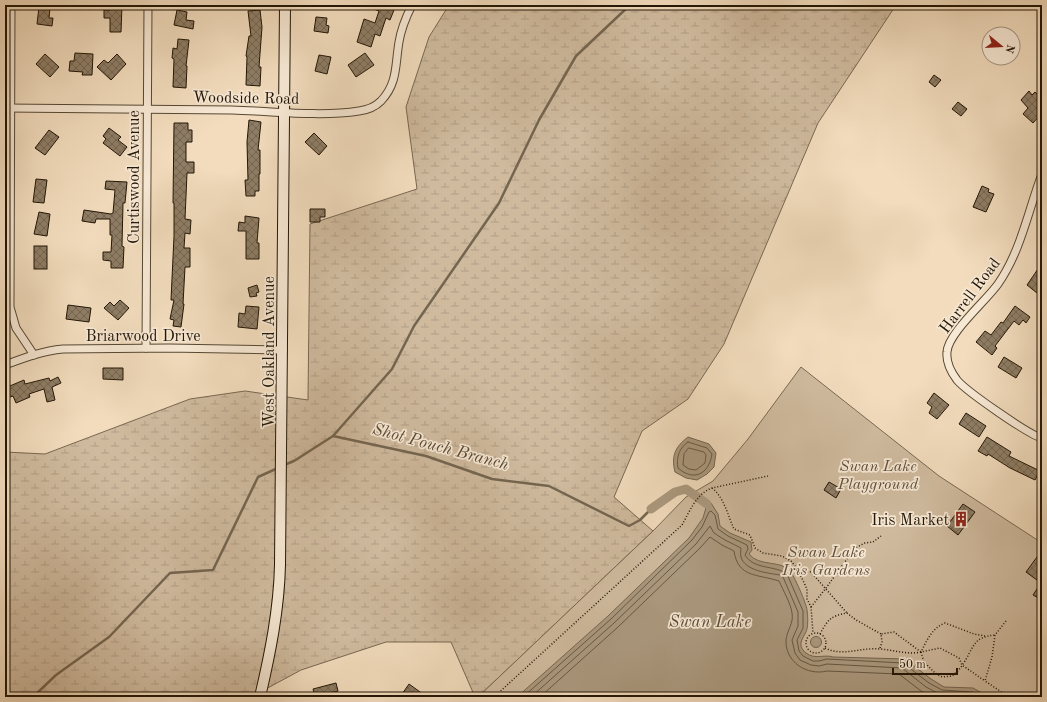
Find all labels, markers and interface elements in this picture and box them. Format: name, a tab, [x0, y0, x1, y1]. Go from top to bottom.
north arrow	[981, 26, 1021, 66]
text: N	[1002, 43, 1016, 55]
street label: Woodside Road	[192, 90, 300, 108]
street label: Curtiswood Avenue	[127, 110, 143, 244]
street label: Harrell Road	[937, 256, 1004, 337]
street label: West Oakland Avenue	[262, 276, 278, 428]
street label: Briarwood Drive	[85, 329, 201, 345]
water label: Shot Pouch Branch	[371, 421, 511, 474]
park label: Swan Lake Playground	[837, 459, 919, 493]
building icon: Iris Market	[952, 510, 970, 528]
place label: Iris Market	[871, 513, 949, 529]
park label: Swan Lake Iris Gardens	[781, 545, 870, 579]
water label: Swan Lake	[669, 614, 751, 631]
scale bar	[893, 650, 957, 676]
text: 50 m	[899, 658, 926, 671]

